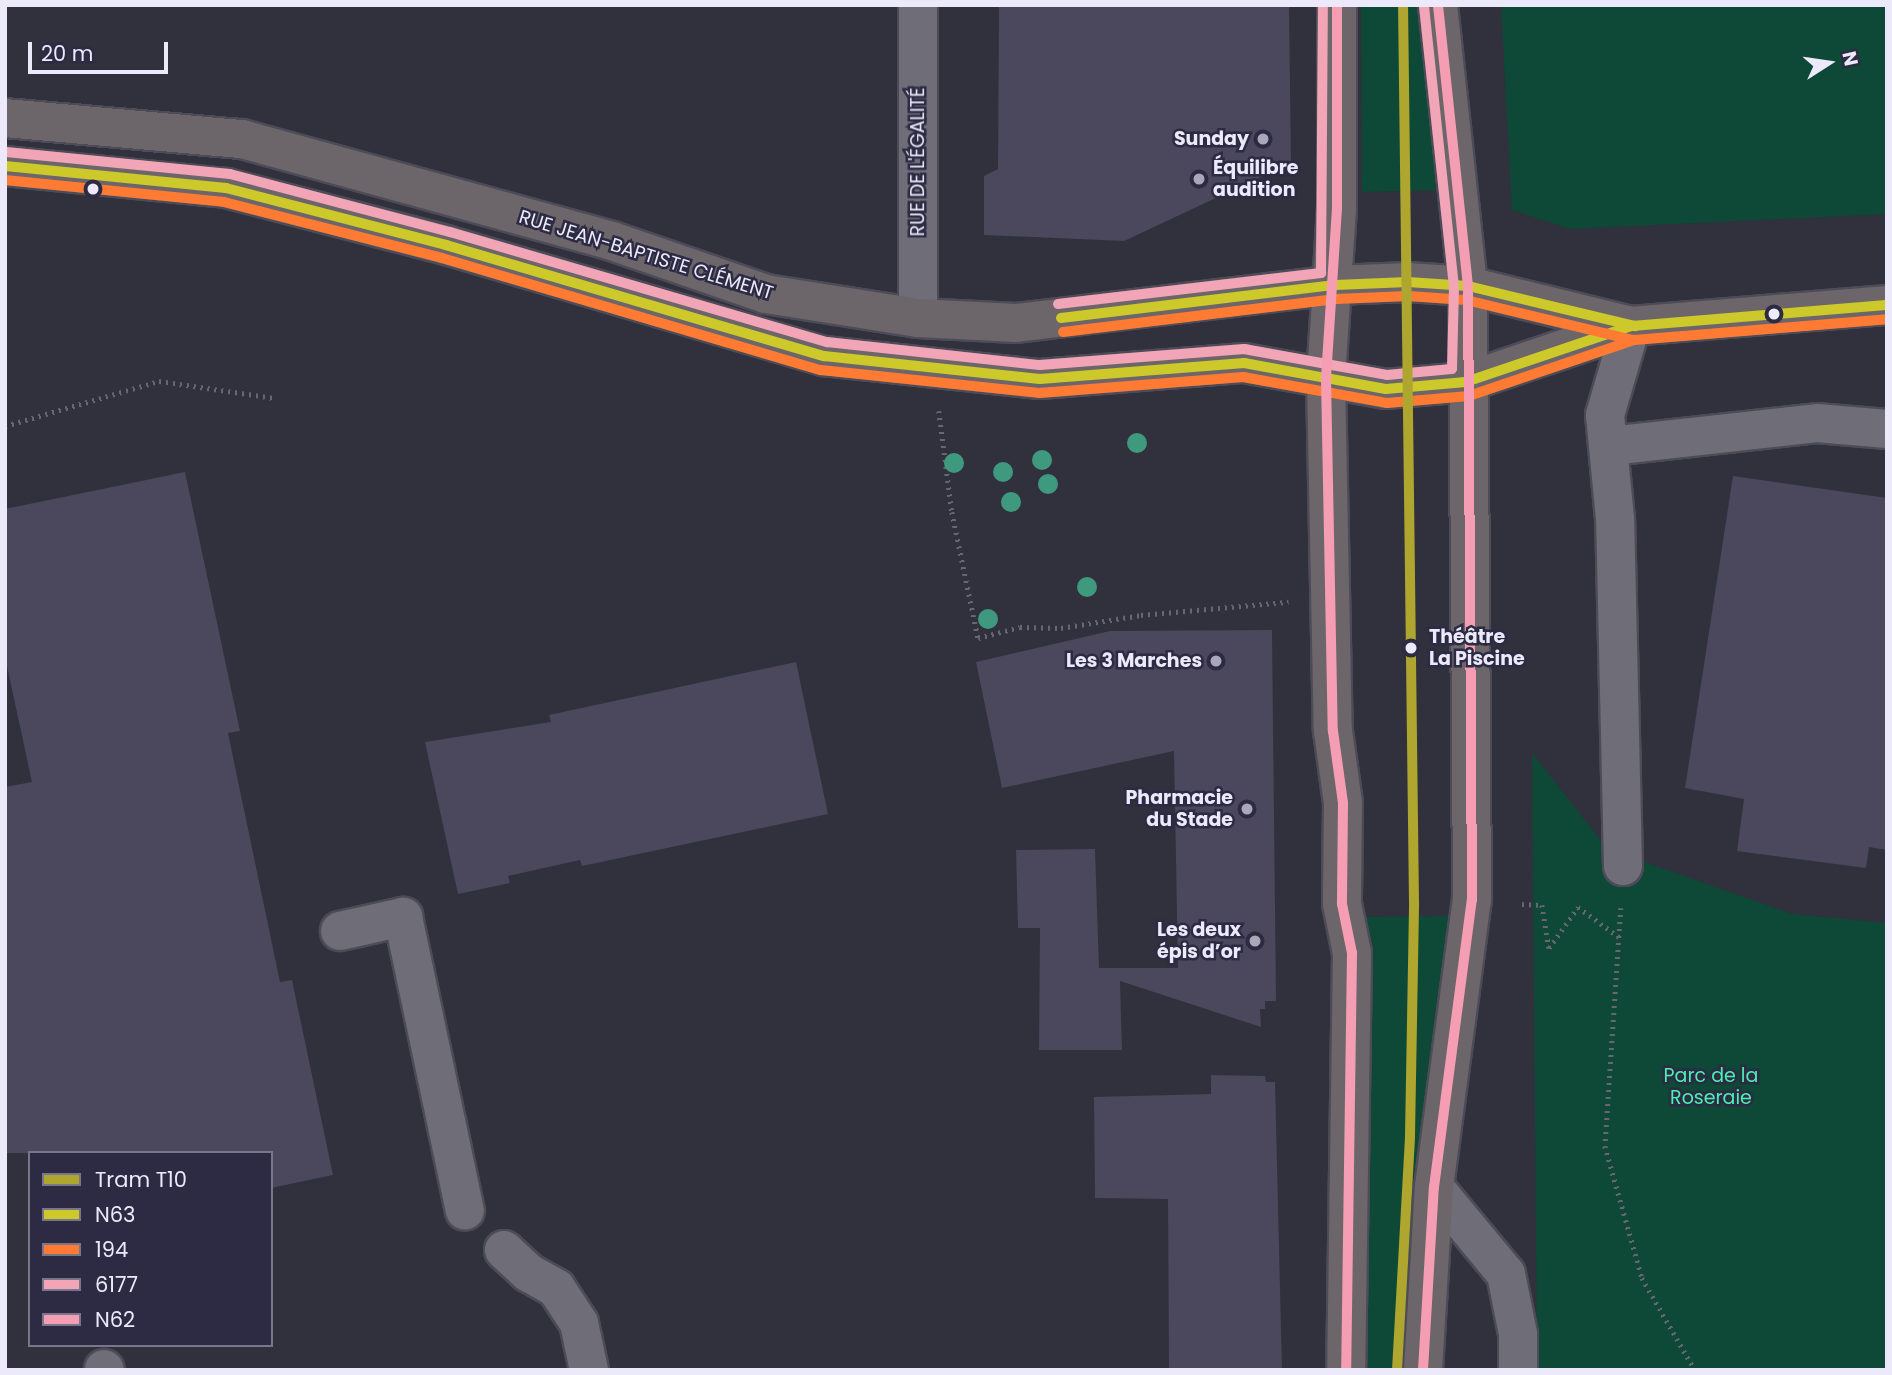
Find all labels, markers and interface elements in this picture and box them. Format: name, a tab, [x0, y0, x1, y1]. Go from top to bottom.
scale bar	[32, 28, 172, 72]
north arrow	[1794, 28, 1864, 98]
text: 20 m	[41, 39, 94, 68]
text: N	[1835, 49, 1865, 68]
street label: RUE DE L'ÉGALITÉ	[907, 88, 929, 236]
place label: Sunday	[1174, 128, 1249, 150]
marker: Sunday	[1255, 131, 1271, 147]
place label: Équilibre audition	[1213, 157, 1299, 201]
marker: Équilibre audition	[1191, 171, 1207, 187]
unlabelled marker	[86, 182, 100, 196]
street label: RUE JEAN-BAPTISTE CLÉMENT	[516, 205, 776, 305]
unlabelled marker	[1767, 307, 1781, 321]
place label: Théâtre La Piscine	[1429, 626, 1525, 670]
marker: Théâtre La Piscine	[1399, 636, 1423, 660]
place label: Les 3 Marches	[1066, 650, 1202, 672]
marker: Les 3 Marches	[1208, 653, 1224, 669]
place label: Pharmacie du Stade	[1125, 787, 1233, 831]
marker: Pharmacie du Stade	[1239, 801, 1255, 817]
place label: Les deux épis d’or	[1157, 919, 1241, 963]
marker: Les deux épis d’or	[1247, 933, 1263, 949]
park label: Parc de la Roseraie	[1664, 1065, 1758, 1109]
legend	[28, 1151, 273, 1347]
text: Tram T10	[95, 1165, 187, 1194]
text: N63	[95, 1200, 135, 1229]
text: 194	[95, 1235, 128, 1264]
text: 6177	[95, 1270, 138, 1299]
text: N62	[95, 1305, 135, 1334]

